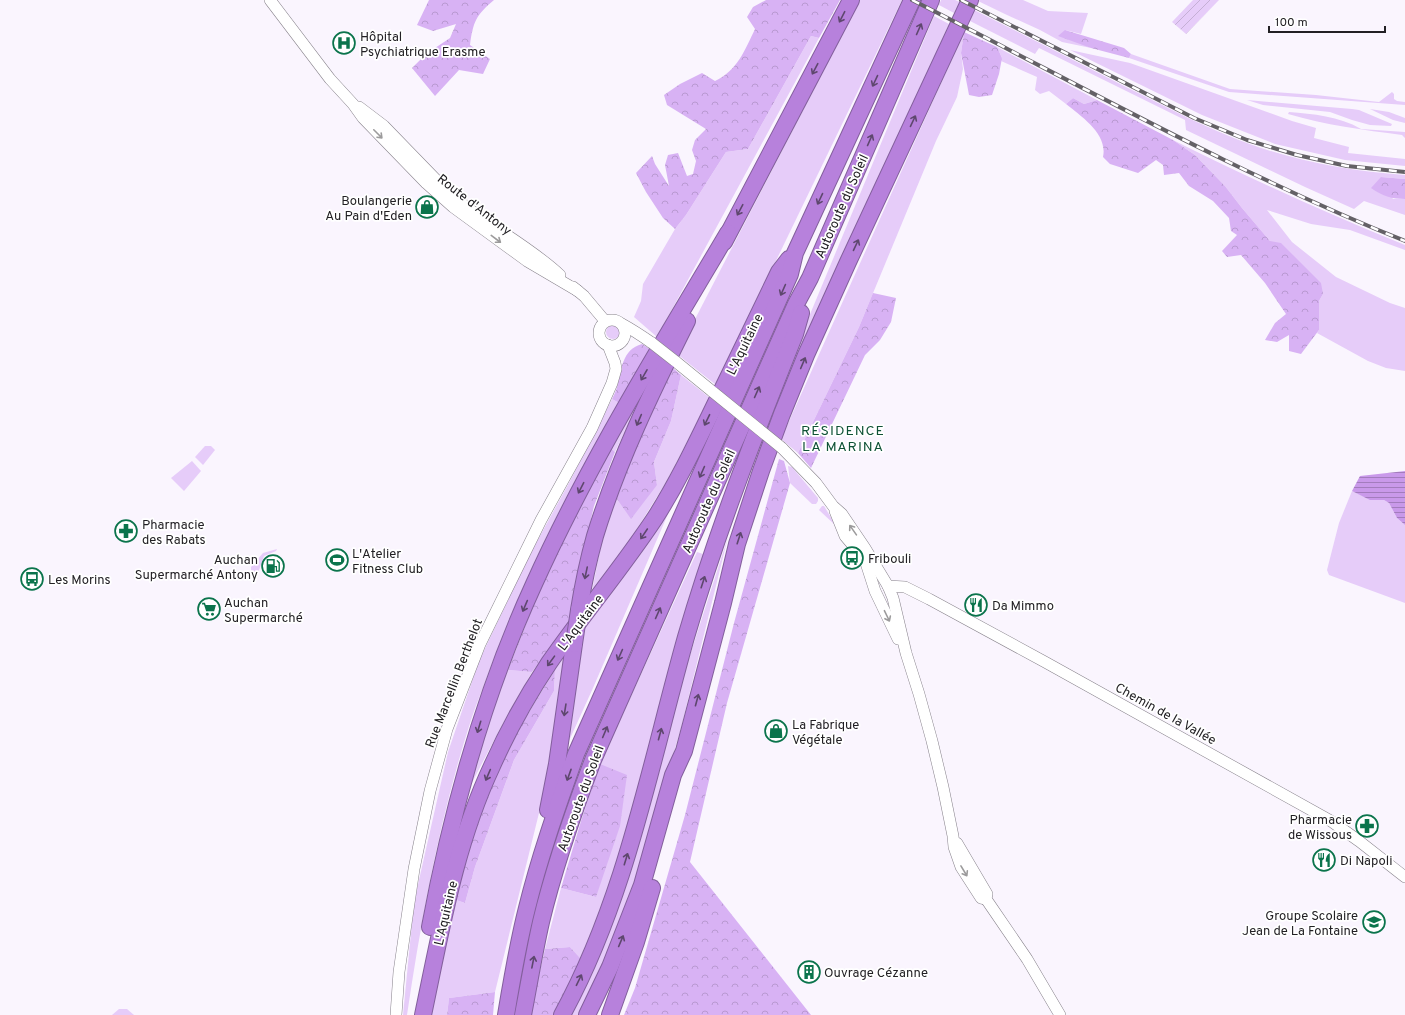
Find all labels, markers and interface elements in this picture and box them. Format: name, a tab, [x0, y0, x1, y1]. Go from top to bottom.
scale bar	[1269, 8, 1385, 34]
one-way arrow	[838, 11, 845, 23]
text: 100 m	[1275, 15, 1308, 31]
one-way arrow	[915, 23, 923, 35]
hospital icon: Hôpital Psychiatrique Erasme	[331, 30, 357, 56]
place label: Hôpital Psychiatrique Erasme	[360, 30, 486, 61]
one-way arrow	[810, 63, 818, 75]
one-way arrow	[871, 75, 878, 87]
one-way arrow	[910, 115, 917, 127]
one-way arrow	[373, 129, 383, 139]
one-way arrow	[867, 134, 874, 146]
street label: Autoroute du Soleil	[813, 152, 873, 261]
street label: Route d'Antony	[433, 172, 514, 240]
one-way arrow	[816, 192, 823, 204]
place label: Boulangerie Au Pain d'Eden	[325, 194, 412, 225]
shop icon: Boulangerie Au Pain d'Eden	[414, 194, 440, 220]
one-way arrow	[736, 204, 743, 216]
one-way arrow	[490, 235, 501, 243]
one-way arrow	[853, 239, 860, 251]
one-way arrow	[779, 283, 786, 295]
street label: L'Aquitaine	[724, 312, 767, 378]
one-way arrow	[799, 358, 807, 370]
one-way arrow	[640, 369, 648, 381]
one-way arrow	[754, 386, 761, 398]
one-way arrow	[635, 413, 643, 425]
one-way arrow	[703, 414, 710, 426]
district label: RÉSIDENCE LA MARINA	[801, 422, 885, 456]
street label: Autoroute du Soleil	[680, 447, 740, 556]
one-way arrow	[697, 466, 705, 478]
one-way arrow	[577, 482, 584, 494]
pharmacy icon: Pharmacie des Rabats	[113, 518, 139, 544]
place label: Pharmacie des Rabats	[142, 518, 206, 549]
one-way arrow	[848, 524, 857, 535]
one-way arrow	[640, 528, 648, 539]
one-way arrow	[736, 531, 743, 544]
bus stop icon: Fribouli	[839, 545, 865, 571]
sports icon: L'Atelier Fitness Club	[324, 547, 350, 573]
place label: L'Atelier Fitness Club	[352, 547, 423, 578]
place label: Fribouli	[868, 552, 911, 568]
place label: Auchan Supermarché Antony	[135, 553, 258, 584]
fuel station icon: Auchan Supermarché Antony	[260, 553, 286, 579]
bus stop icon: Les Morins	[19, 566, 45, 592]
one-way arrow	[581, 566, 589, 579]
place label: Les Morins	[48, 573, 111, 589]
one-way arrow	[700, 576, 708, 588]
street label: L'Aquitaine	[555, 592, 608, 654]
restaurant icon: Da Mimmo	[963, 592, 989, 618]
supermarket icon: Auchan Supermarché	[196, 596, 222, 622]
place label: Auchan Supermarché	[224, 596, 303, 627]
one-way arrow	[521, 599, 528, 611]
place label: Da Mimmo	[992, 599, 1054, 615]
one-way arrow	[654, 607, 662, 619]
one-way arrow	[884, 610, 891, 622]
street label: Rue Marcellin Berthelot	[423, 617, 487, 751]
one-way arrow	[616, 648, 623, 660]
one-way arrow	[547, 655, 555, 666]
street label: Chemin de la Vallée	[1112, 680, 1218, 749]
one-way arrow	[694, 693, 701, 706]
one-way arrow	[561, 704, 569, 717]
shop icon: La Fabrique Végétale	[763, 718, 789, 744]
place label: La Fabrique Végétale	[792, 718, 859, 749]
one-way arrow	[475, 720, 482, 733]
one-way arrow	[602, 726, 609, 738]
one-way arrow	[657, 727, 664, 740]
street label: Autoroute du Soleil	[555, 743, 609, 854]
one-way arrow	[484, 768, 491, 780]
one-way arrow	[565, 768, 572, 781]
place label: Pharmacie de Wissous	[1288, 813, 1352, 844]
pharmacy icon: Pharmacie de Wissous	[1354, 813, 1380, 839]
restaurant icon: Di Napoli	[1311, 847, 1337, 873]
one-way arrow	[623, 853, 630, 866]
place label: Di Napoli	[1340, 854, 1393, 870]
one-way arrow	[960, 865, 968, 877]
street label: L'Aquitaine	[432, 879, 462, 947]
place label: Groupe Scolaire Jean de La Fontaine	[1242, 909, 1358, 940]
school or university icon: Groupe Scolaire Jean de La Fontaine	[1361, 909, 1387, 935]
one-way arrow	[618, 936, 625, 948]
one-way arrow	[529, 956, 537, 969]
building icon: Ouvrage Cézanne	[796, 959, 822, 985]
place label: Ouvrage Cézanne	[824, 966, 928, 982]
one-way arrow	[576, 974, 583, 986]

